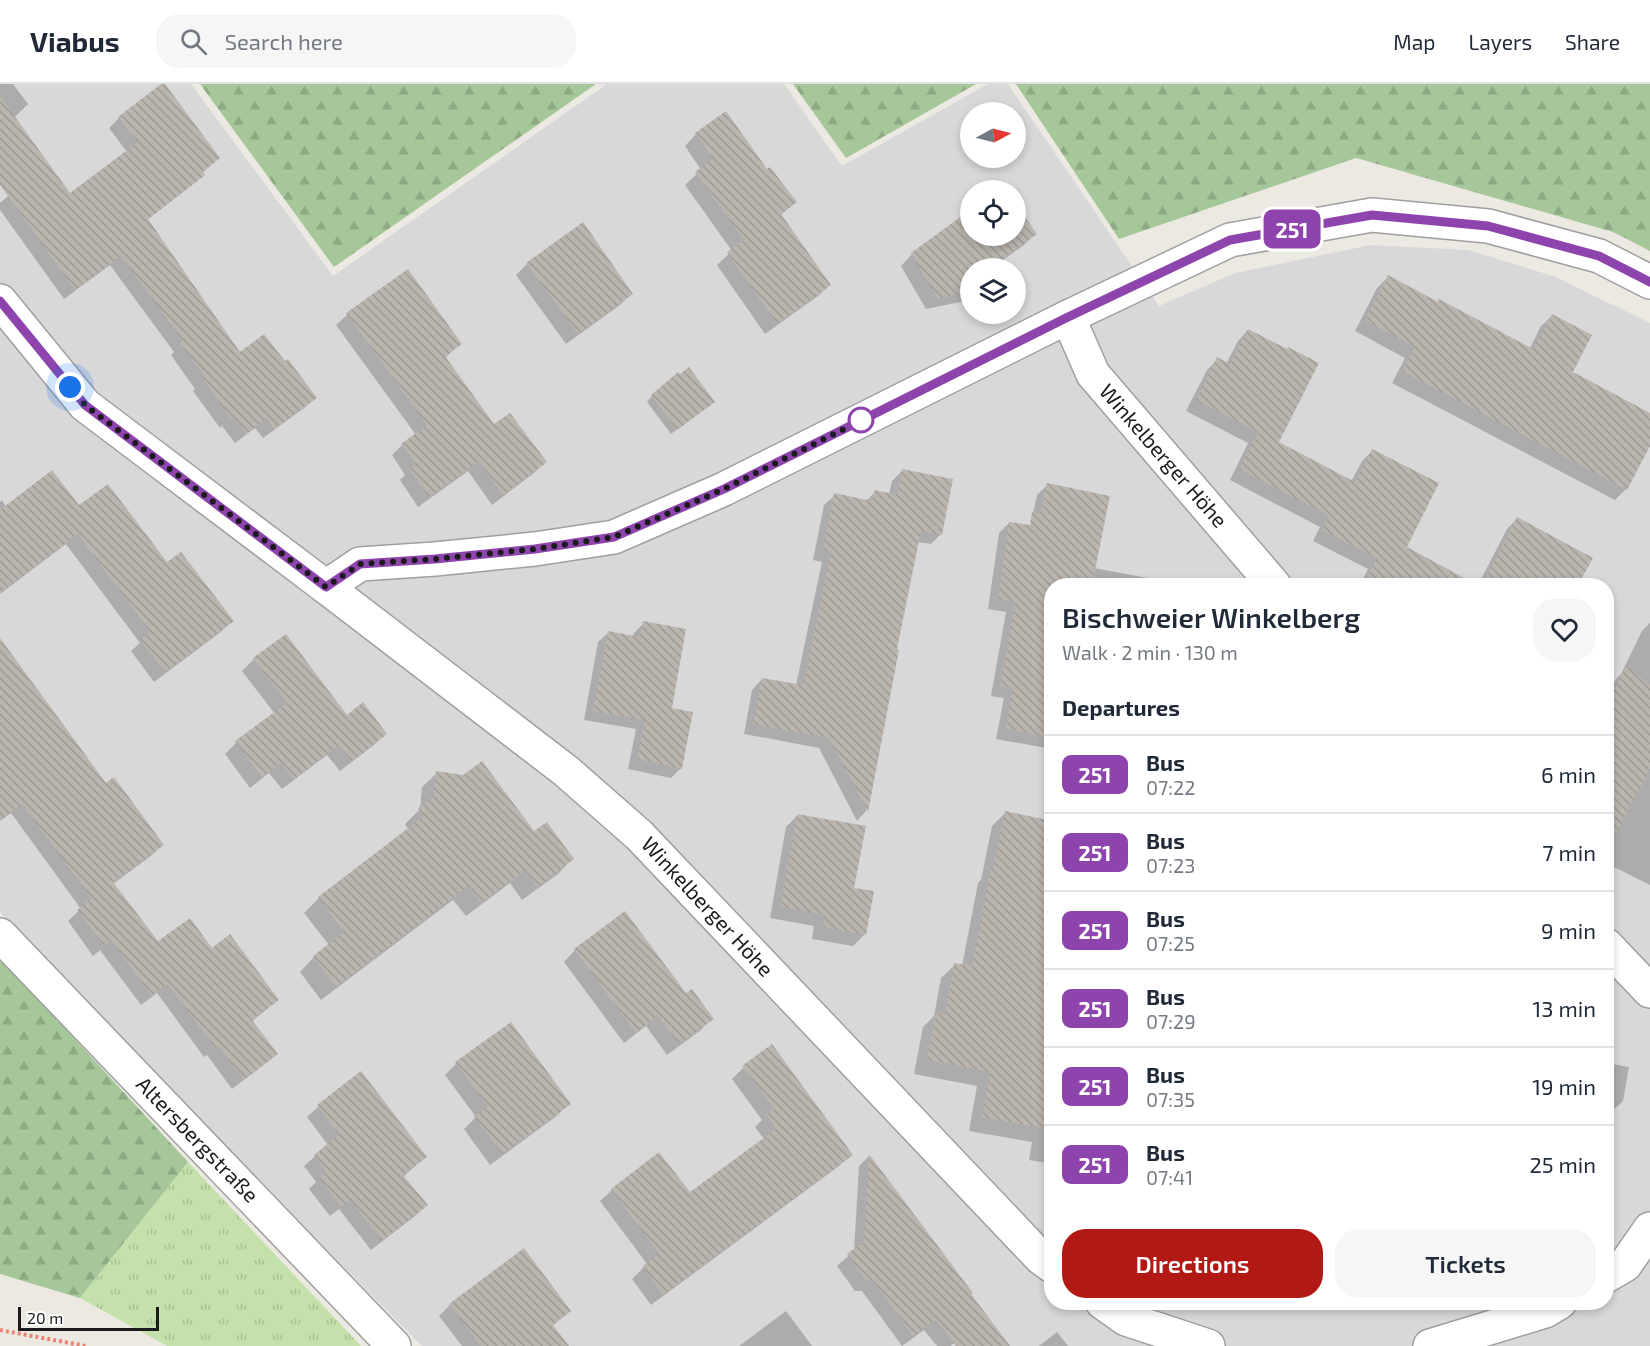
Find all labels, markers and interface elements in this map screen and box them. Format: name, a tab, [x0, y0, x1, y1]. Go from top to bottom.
search box	[156, 14, 576, 68]
text: Viabus	[30, 24, 120, 58]
icon: search	[177, 25, 210, 58]
text: Search here	[225, 28, 343, 54]
text: Map	[1393, 29, 1435, 54]
text: Layers	[1468, 29, 1532, 54]
text: Share	[1565, 29, 1620, 54]
north arrow	[960, 102, 1026, 168]
map controls	[960, 102, 1026, 324]
button: locate	[960, 180, 1026, 246]
line badge: 251	[1258, 210, 1326, 248]
text: 251	[1276, 217, 1308, 242]
button: layers	[960, 258, 1026, 324]
your location	[55, 372, 85, 402]
street label: Winkelberger Höhe	[1095, 378, 1233, 532]
unlabelled marker	[848, 407, 874, 433]
button: heart	[1533, 598, 1596, 661]
text: Bischweier Winkelberg	[1062, 600, 1360, 634]
text: Walk · 2 min · 130 m	[1062, 640, 1238, 664]
text: Departures	[1062, 694, 1180, 720]
text: Bus	[1146, 749, 1185, 775]
text: 6 min	[1541, 761, 1596, 787]
text: 251	[1079, 762, 1111, 787]
text: 07:22	[1146, 775, 1196, 799]
text: Bus	[1146, 827, 1185, 853]
street label: Winkelberger Höhe	[637, 831, 779, 981]
text: 7 min	[1542, 839, 1596, 865]
text: 251	[1079, 840, 1111, 865]
text: 07:23	[1146, 853, 1195, 877]
text: Bus	[1146, 905, 1185, 931]
text: 9 min	[1541, 917, 1596, 943]
text: 251	[1079, 918, 1111, 943]
text: 07:25	[1146, 931, 1195, 955]
text: Bus	[1146, 983, 1185, 1009]
text: 13 min	[1533, 995, 1596, 1021]
text: 251	[1079, 996, 1111, 1021]
text: 07:29	[1146, 1009, 1196, 1033]
text: Bus	[1146, 1061, 1185, 1087]
street label: Altersbergstraße	[132, 1071, 264, 1207]
text: 19 min	[1532, 1073, 1596, 1099]
text: 251	[1079, 1074, 1111, 1099]
text: 07:35	[1146, 1087, 1195, 1111]
text: Bus	[1146, 1139, 1185, 1165]
text: 25 min	[1529, 1151, 1596, 1177]
text: 251	[1079, 1152, 1111, 1177]
text: 07:41	[1146, 1165, 1193, 1189]
button: Directions	[1062, 1229, 1323, 1298]
button: Tickets	[1335, 1229, 1596, 1298]
scale bar	[18, 1304, 159, 1332]
text: 20 m	[27, 1308, 63, 1327]

